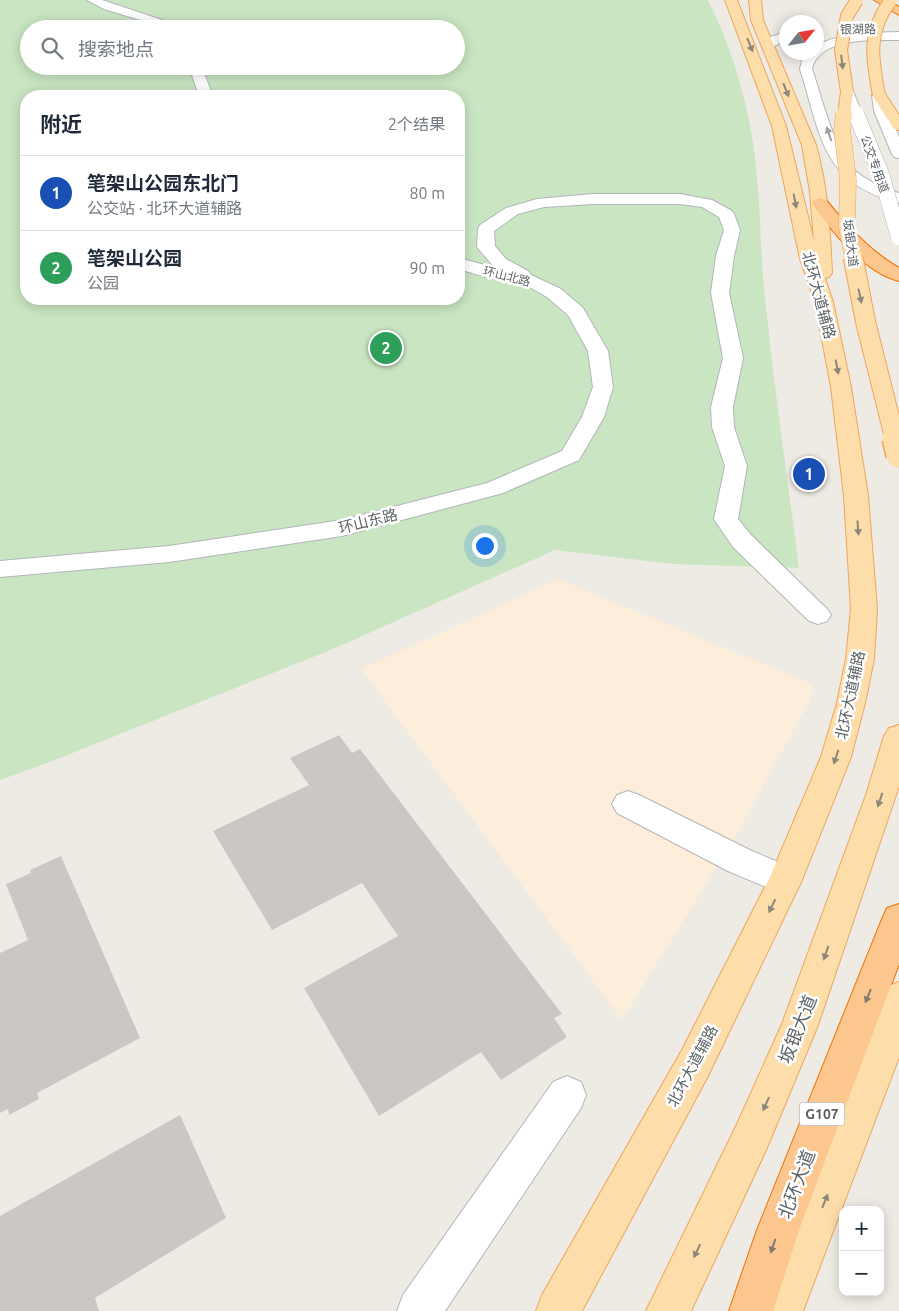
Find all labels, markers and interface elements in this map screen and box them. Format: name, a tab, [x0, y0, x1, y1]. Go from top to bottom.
north arrow	[779, 15, 824, 60]
search box	[20, 20, 465, 75]
street label: 银湖路	[840, 22, 876, 36]
icon: search	[38, 34, 66, 62]
text: 搜索地点	[78, 38, 154, 60]
one-way arrow	[746, 38, 754, 52]
one-way arrow	[839, 54, 847, 70]
one-way arrow	[783, 83, 791, 98]
text: 附近	[40, 112, 82, 136]
text: 2个结果	[388, 115, 445, 133]
one-way arrow	[825, 126, 832, 141]
street label: 公交专用道	[859, 134, 891, 194]
text: 笔架山公园东北门	[87, 172, 239, 194]
text: 1	[51, 184, 61, 202]
text: 80 m	[409, 184, 445, 202]
one-way arrow	[791, 193, 799, 208]
text: 公交站 · 北环大道辅路	[87, 199, 242, 217]
street label: 坂银大道	[842, 218, 860, 268]
text: 笔架山公园	[87, 247, 182, 269]
street label: 北环大道辅路	[799, 249, 839, 341]
text: 2	[51, 259, 61, 277]
text: 90 m	[409, 259, 445, 277]
street label: 环山北路	[482, 264, 532, 288]
text: 公园	[87, 274, 119, 292]
one-way arrow	[856, 288, 864, 304]
pin: 2	[370, 329, 402, 367]
one-way arrow	[833, 359, 841, 375]
pin: 1	[793, 455, 825, 493]
street label: 环山东路	[337, 505, 399, 537]
one-way arrow	[855, 520, 863, 536]
your location	[472, 533, 498, 559]
street label: 北环大道辅路	[832, 649, 868, 741]
one-way arrow	[831, 749, 839, 764]
one-way arrow	[876, 793, 884, 808]
one-way arrow	[768, 899, 776, 913]
one-way arrow	[821, 946, 829, 961]
one-way arrow	[864, 989, 872, 1004]
street label: 坂银大道	[774, 992, 820, 1066]
street label: 北环大道辅路	[663, 1022, 721, 1110]
one-way arrow	[761, 1097, 769, 1111]
road number: G107	[800, 1102, 844, 1126]
street label: 北环大道	[774, 1147, 818, 1221]
one-way arrow	[821, 1193, 829, 1208]
map controls	[839, 1206, 884, 1296]
button: +	[839, 1206, 884, 1251]
one-way arrow	[768, 1239, 776, 1254]
one-way arrow	[693, 1244, 701, 1258]
button: −	[839, 1251, 884, 1296]

